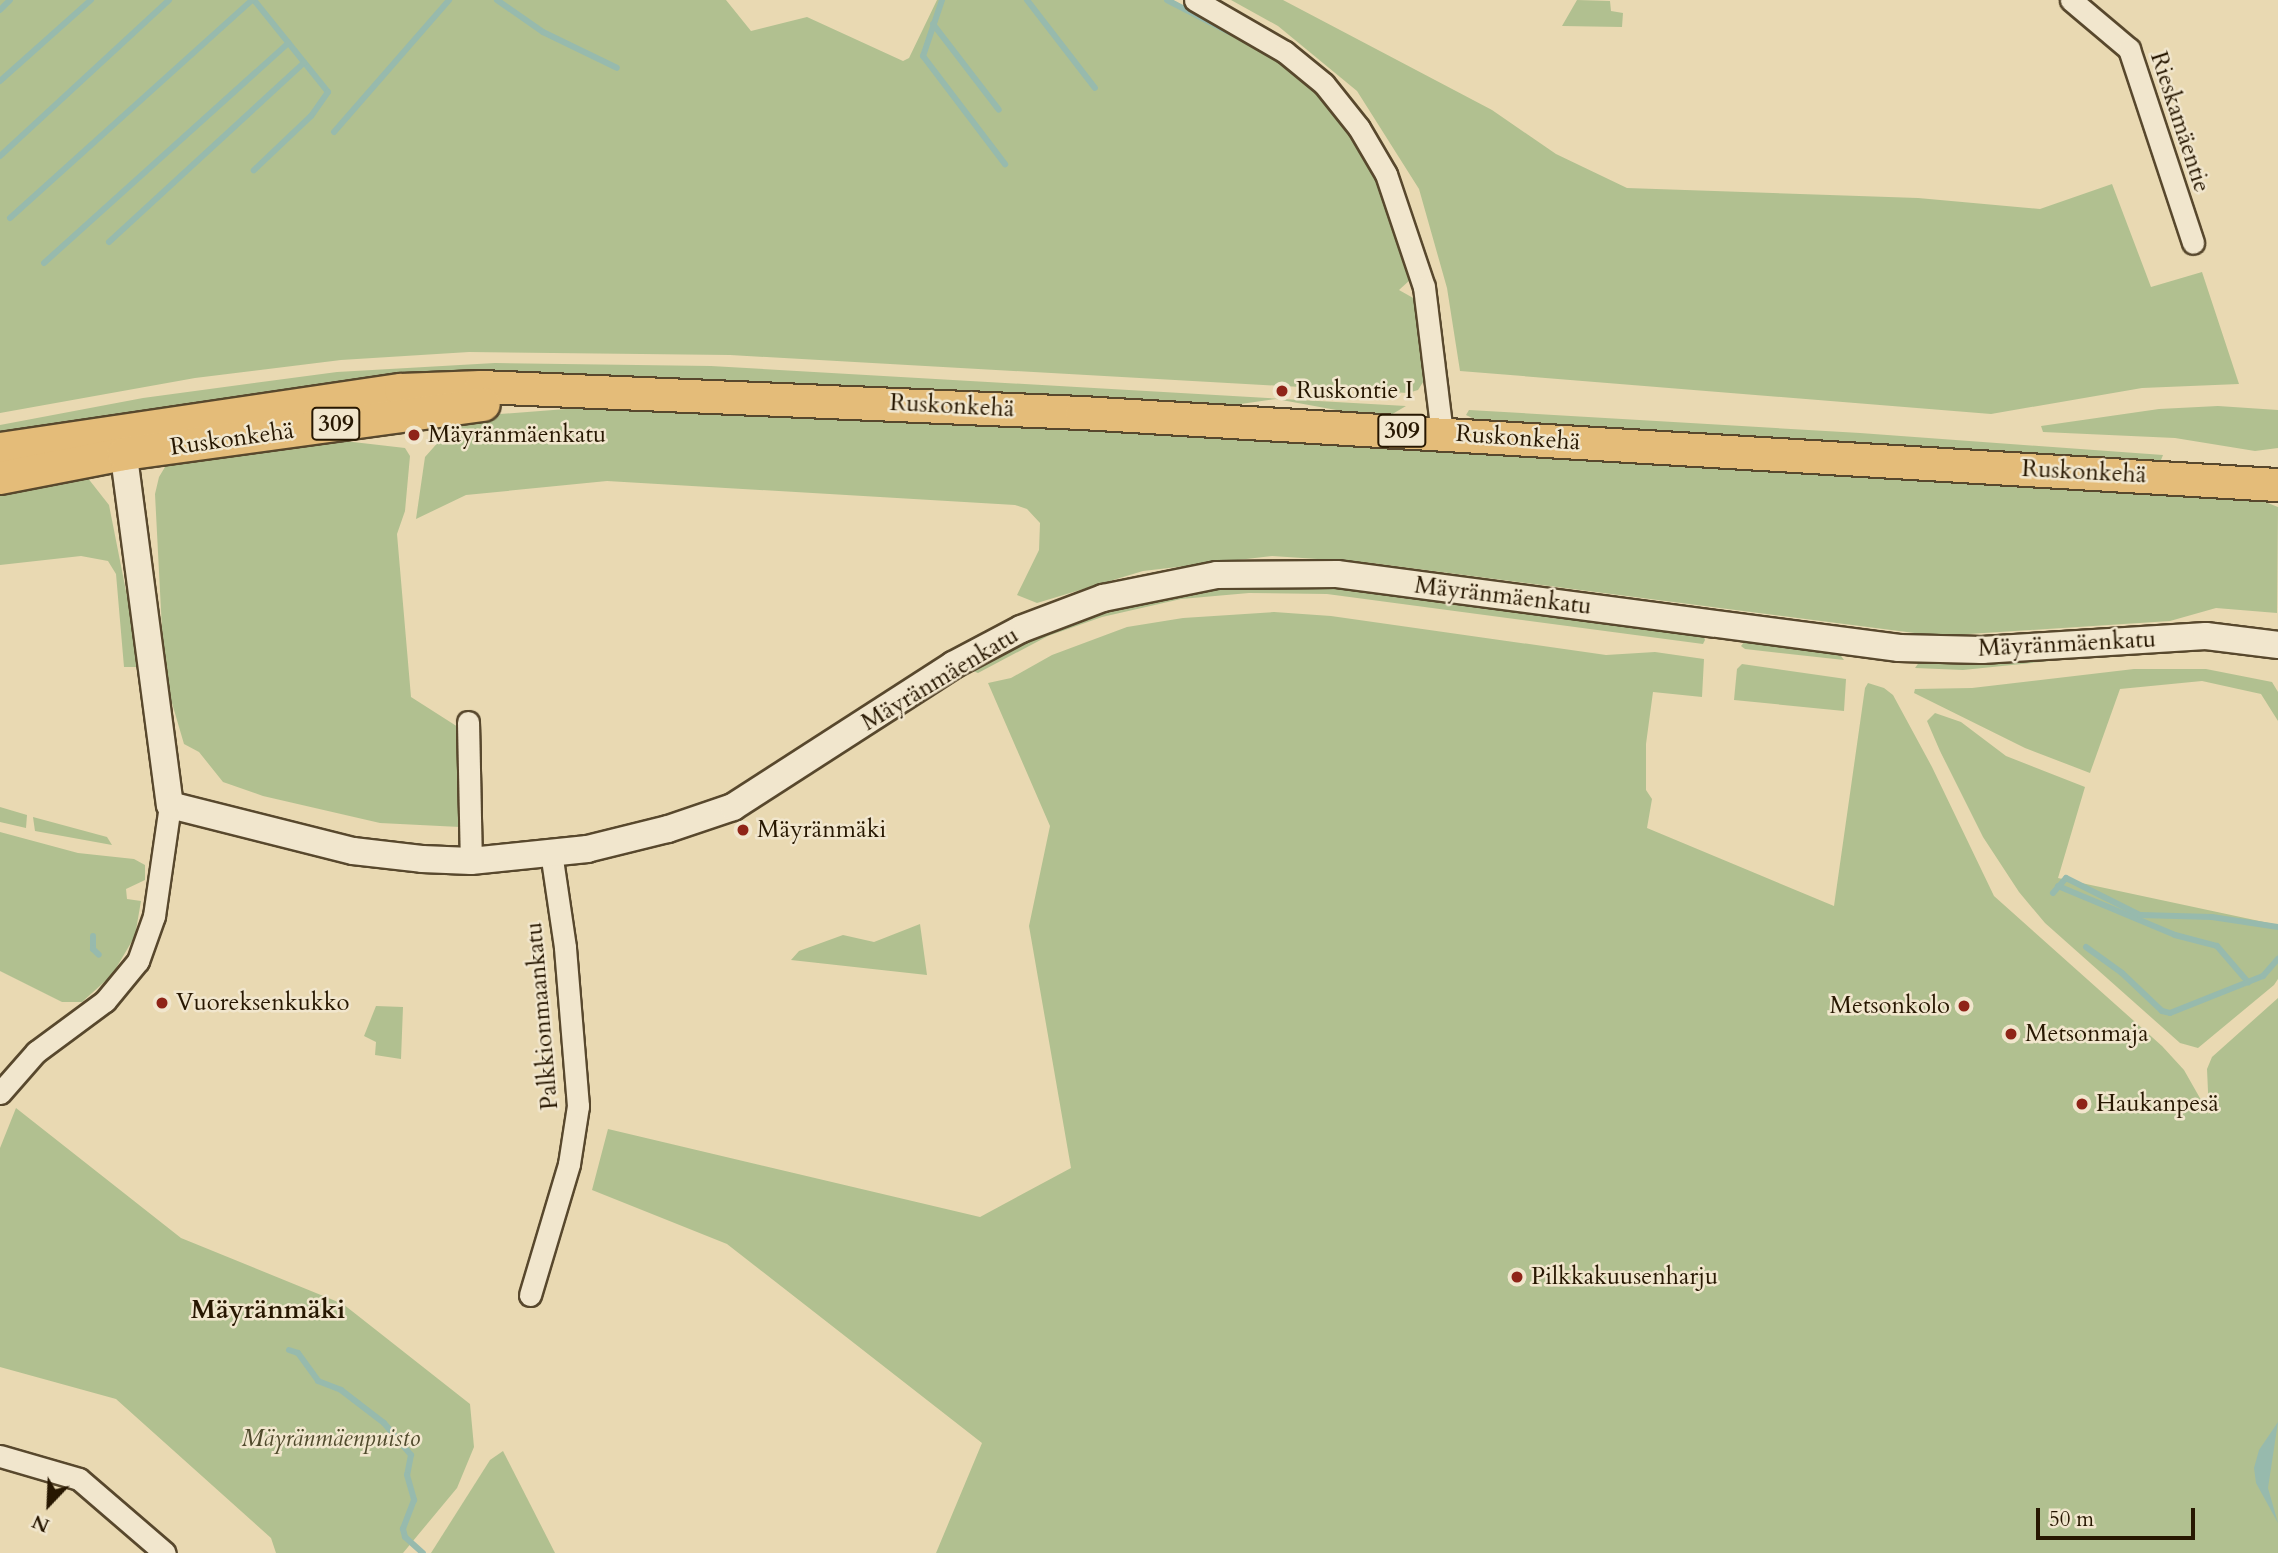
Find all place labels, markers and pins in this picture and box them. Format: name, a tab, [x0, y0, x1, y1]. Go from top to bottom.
place label: Ruskontie I	[1296, 377, 1413, 405]
marker: Ruskontie I	[1274, 383, 1290, 399]
place label: Mäyränmäenkatu	[428, 421, 606, 449]
marker: Mäyränmäenkatu	[406, 427, 422, 443]
place label: Mäyränmäki	[757, 816, 886, 844]
marker: Mäyränmäki	[735, 822, 751, 838]
place label: Vuoreksenkukko	[176, 989, 350, 1017]
place label: Metsonkolo	[1829, 992, 1950, 1020]
marker: Vuoreksenkukko	[154, 995, 170, 1011]
marker: Metsonkolo	[1956, 998, 1972, 1014]
place label: Metsonmaja	[2025, 1020, 2149, 1048]
marker: Metsonmaja	[2003, 1026, 2019, 1042]
place label: Haukanpesä	[2096, 1090, 2219, 1118]
marker: Haukanpesä	[2074, 1096, 2090, 1112]
place label: Pilkkakuusenharju	[1531, 1263, 1718, 1291]
marker: Pilkkakuusenharju	[1509, 1269, 1525, 1285]

